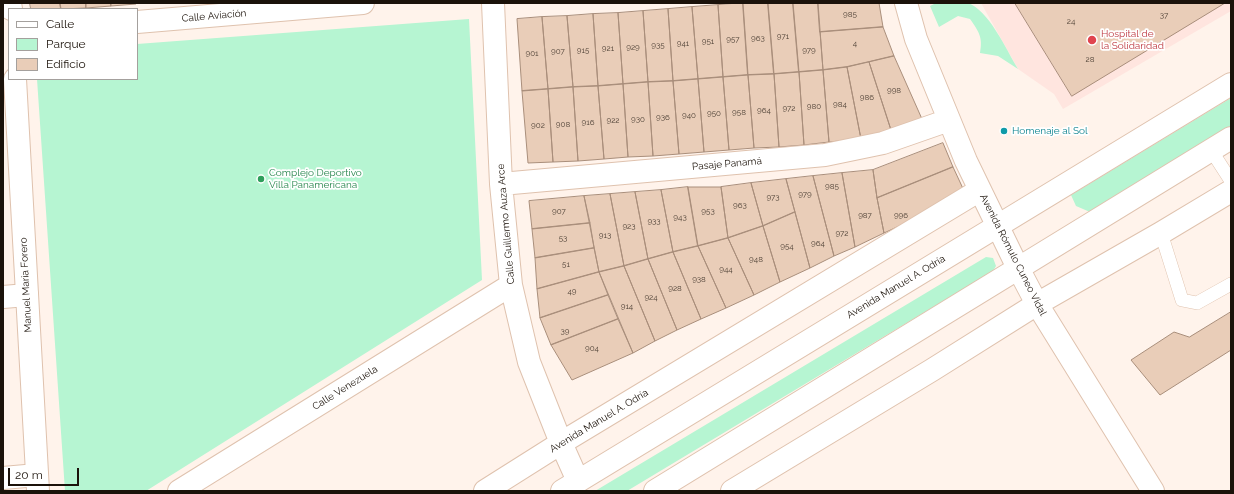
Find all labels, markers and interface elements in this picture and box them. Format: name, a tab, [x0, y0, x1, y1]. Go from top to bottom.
street label: Calle Aviación	[181, 7, 247, 25]
legend	[8, 8, 138, 80]
house number: 985	[843, 10, 857, 20]
house number: 37	[1160, 11, 1168, 21]
text: Calle	[46, 17, 74, 31]
house number: 24	[1067, 17, 1075, 27]
place label: Hospital de la Solidaridad	[1101, 28, 1164, 52]
house number: 971	[777, 32, 789, 42]
house number: 963	[751, 34, 765, 44]
marker: Hospital de la Solidaridad	[1086, 34, 1098, 46]
house number: 957	[726, 35, 740, 45]
text: Parque	[46, 37, 86, 51]
house number: 951	[702, 37, 714, 47]
house number: 941	[677, 39, 689, 49]
house number: 4	[853, 39, 857, 49]
house number: 935	[651, 41, 665, 51]
house number: 929	[626, 43, 640, 53]
house number: 921	[602, 44, 614, 54]
house number: 915	[577, 46, 589, 56]
house number: 979	[802, 46, 816, 56]
house number: 907	[551, 47, 565, 57]
house number: 901	[525, 49, 539, 59]
house number: 28	[1086, 55, 1094, 65]
text: Edificio	[46, 57, 86, 71]
house number: 998	[887, 86, 901, 96]
house number: 986	[860, 93, 874, 103]
house number: 984	[833, 100, 847, 110]
house number: 980	[807, 102, 821, 112]
house number: 972	[782, 104, 796, 114]
house number: 964	[757, 106, 771, 116]
house number: 958	[732, 108, 746, 118]
house number: 950	[707, 109, 721, 119]
house number: 940	[682, 111, 696, 121]
house number: 936	[656, 113, 670, 123]
house number: 930	[631, 115, 645, 125]
house number: 922	[606, 116, 620, 126]
house number: 916	[582, 118, 594, 128]
house number: 908	[556, 120, 570, 130]
house number: 902	[531, 121, 545, 131]
place label: Homenaje al Sol	[1012, 125, 1088, 137]
marker: Homenaje al Sol	[999, 126, 1009, 136]
street label: Pasaje Panamá	[692, 155, 762, 173]
street label: Calle Guillermo Auza Arce	[495, 163, 517, 285]
place label: Complejo Deportivo Villa Panamericana	[269, 167, 362, 190]
marker: Complejo Deportivo Villa Panamericana	[256, 174, 266, 184]
house number: 985	[825, 182, 839, 192]
house number: 979	[798, 190, 812, 200]
street label: Avenida Rómulo Cuneo Vidal	[977, 192, 1049, 318]
house number: 973	[766, 193, 780, 203]
house number: 963	[733, 201, 747, 211]
house number: 907	[552, 207, 566, 217]
house number: 953	[701, 207, 715, 217]
house number: 987	[858, 211, 872, 221]
house number: 996	[894, 211, 908, 221]
house number: 943	[673, 213, 687, 223]
house number: 933	[647, 217, 661, 227]
house number: 923	[622, 222, 636, 232]
house number: 972	[835, 229, 849, 239]
house number: 913	[599, 231, 611, 241]
house number: 53	[559, 234, 567, 244]
street label: Manuel Maria Forero	[18, 237, 34, 333]
house number: 964	[811, 239, 825, 249]
house number: 954	[780, 242, 794, 252]
street label: Avenida Manuel A. Odría	[845, 253, 947, 321]
house number: 948	[749, 255, 763, 265]
house number: 51	[562, 260, 570, 270]
house number: 944	[719, 265, 733, 275]
house number: 938	[692, 275, 706, 285]
house number: 928	[668, 284, 682, 294]
house number: 49	[567, 287, 577, 297]
house number: 924	[644, 293, 658, 303]
house number: 914	[621, 302, 633, 312]
house number: 39	[561, 327, 569, 337]
house number: 904	[585, 344, 599, 354]
street label: Calle Venezuela	[310, 363, 380, 413]
street label: Avenida Manuel A. Odría	[548, 387, 650, 455]
scale bar	[10, 460, 81, 486]
text: 20 m	[15, 468, 43, 482]

